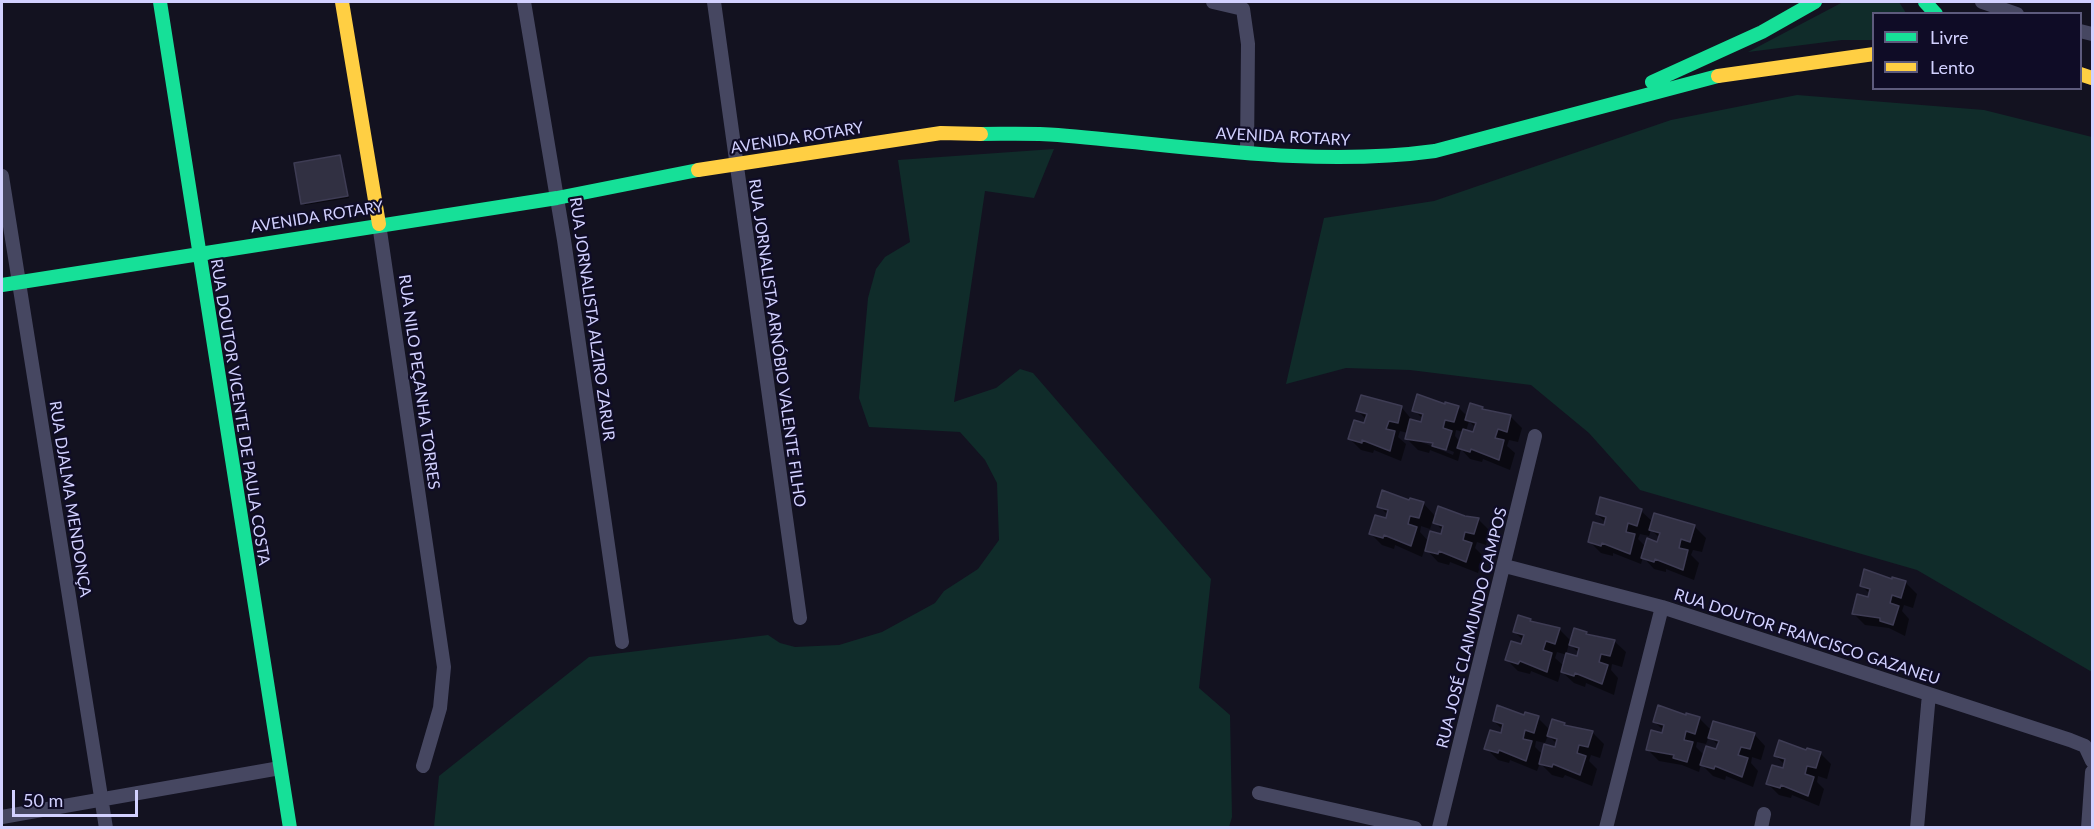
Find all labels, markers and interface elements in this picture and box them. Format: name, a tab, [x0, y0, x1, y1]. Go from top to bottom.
legend	[1872, 12, 2082, 90]
text: Livre	[1930, 26, 1969, 48]
text: Lento	[1930, 56, 1975, 78]
street label: AVENIDA ROTARY	[729, 118, 865, 158]
street label: AVENIDA ROTARY	[1215, 124, 1351, 150]
street label: RUA JORNALISTA ARNÓBIO VALENTE FILHO	[744, 178, 810, 508]
street label: RUA JORNALISTA ALZIRO ZARUR	[565, 196, 619, 442]
street label: AVENIDA ROTARY	[249, 197, 385, 237]
street label: RUA DOUTOR VICENTE DE PAULA COSTA	[206, 257, 274, 567]
street label: RUA NILO PEÇANHA TORRES	[394, 273, 444, 491]
street label: RUA DJALMA MENDONÇA	[45, 399, 95, 599]
street label: RUA JOSÉ CLAIMUNDO CAMPOS	[1433, 506, 1511, 750]
street label: RUA DOUTOR FRANCISCO GAZANEU	[1672, 585, 1942, 689]
scale bar	[15, 778, 141, 816]
text: 50 m	[23, 789, 63, 811]

